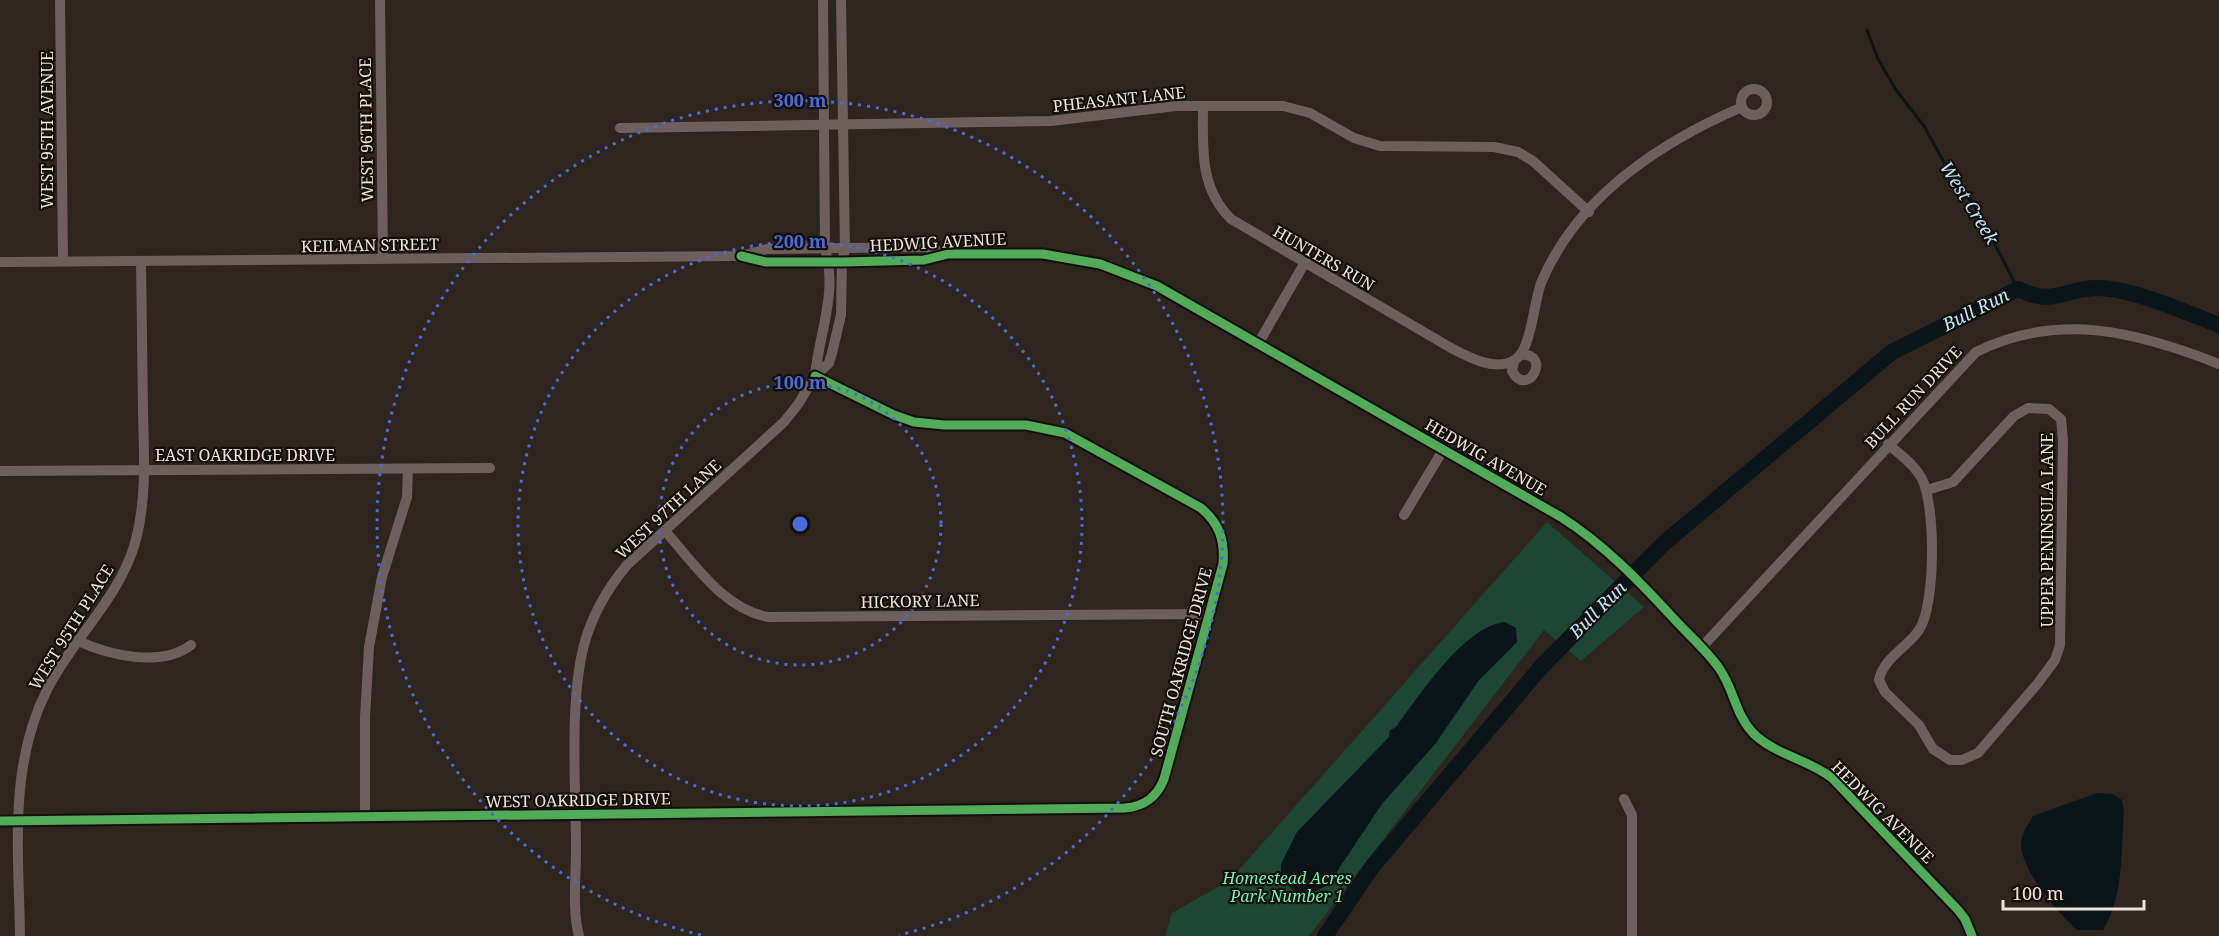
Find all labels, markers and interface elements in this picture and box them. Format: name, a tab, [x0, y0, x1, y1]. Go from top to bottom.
street label: WEST 95TH AVENUE	[36, 51, 58, 209]
street label: WEST 96TH PLACE	[354, 58, 378, 202]
street label: PHEASANT LANE	[1052, 81, 1186, 117]
text: 300 m	[774, 88, 827, 112]
water label: West Creek	[1935, 156, 2005, 249]
street label: HUNTERS RUN	[1269, 220, 1379, 296]
street label: HEDWIG AVENUE	[869, 227, 1007, 257]
text: 200 m	[774, 229, 827, 253]
street label: KEILMAN STREET	[301, 233, 439, 257]
water label: Bull Run	[1937, 282, 2013, 337]
street label: BULL RUN DRIVE	[1860, 341, 1966, 453]
text: 100 m	[774, 370, 827, 394]
street label: HEDWIG AVENUE	[1421, 413, 1551, 501]
street label: UPPER PENINSULA LANE	[2036, 433, 2058, 627]
street label: EAST OAKRIDGE DRIVE	[155, 444, 335, 466]
street label: WEST 97TH LANE	[610, 454, 726, 564]
centre of rings	[790, 514, 810, 534]
street label: WEST 95TH PLACE	[24, 560, 118, 694]
street label: SOUTH OAKRIDGE DRIVE	[1145, 565, 1217, 759]
water label: Bull Run	[1563, 575, 1631, 644]
street label: HICKORY LANE	[860, 589, 980, 613]
street label: HEDWIG AVENUE	[1827, 756, 1939, 868]
street label: WEST OAKRIDGE DRIVE	[485, 787, 671, 813]
park label: Homestead Acres Park Number 1	[1221, 867, 1352, 907]
scale bar	[2003, 873, 2144, 911]
text: 100 m	[2012, 881, 2064, 905]

